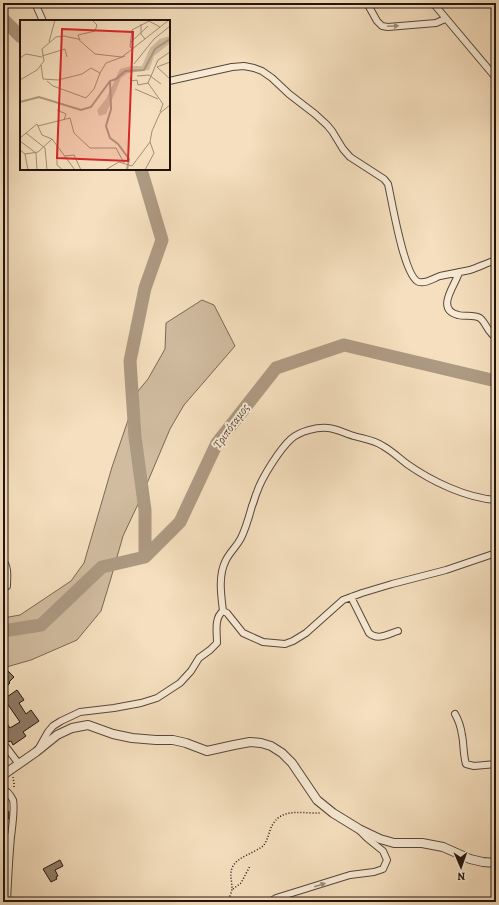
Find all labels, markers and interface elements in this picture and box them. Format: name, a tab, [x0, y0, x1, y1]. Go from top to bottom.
inset map	[20, 20, 170, 170]
one-way arrow	[387, 23, 399, 30]
water label: Τριπόταμος	[209, 400, 253, 452]
north arrow	[441, 847, 481, 887]
text: N	[457, 869, 466, 884]
one-way arrow	[314, 882, 326, 888]

